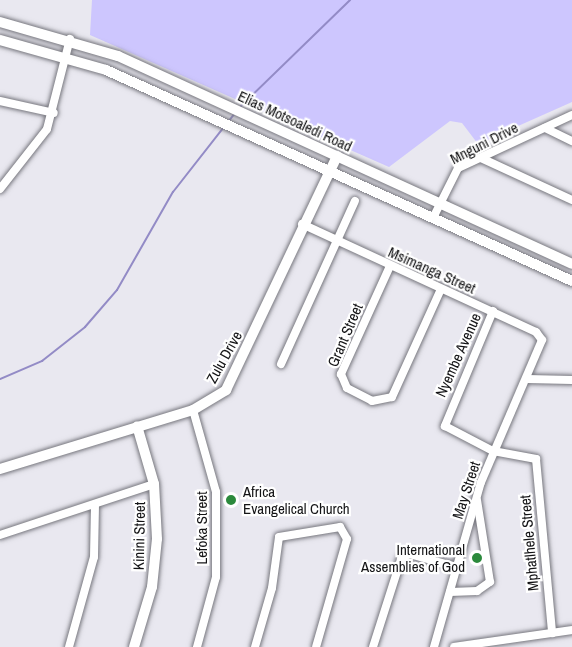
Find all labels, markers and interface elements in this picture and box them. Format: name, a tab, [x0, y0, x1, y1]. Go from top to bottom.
street label: Elias Motsoaledi Road	[235, 87, 355, 155]
street label: Mnguni Drive	[447, 118, 521, 168]
street label: Msimanga Street	[386, 243, 478, 297]
street label: Grant Street	[324, 301, 366, 369]
street label: Nyembe Avenue	[431, 310, 485, 400]
street label: Zulu Drive	[202, 328, 246, 386]
street label: May Street	[448, 459, 484, 521]
place label: Africa Evangelical Church	[243, 482, 350, 517]
street label: Lefoka Street	[193, 491, 211, 565]
marker: Africa Evangelical Church	[224, 493, 238, 507]
street label: Mphatlhele Street	[516, 494, 542, 592]
street label: Kinini Street	[129, 502, 149, 570]
place label: International Assemblies of God	[361, 540, 465, 575]
marker: International Assemblies of God	[470, 551, 484, 565]

